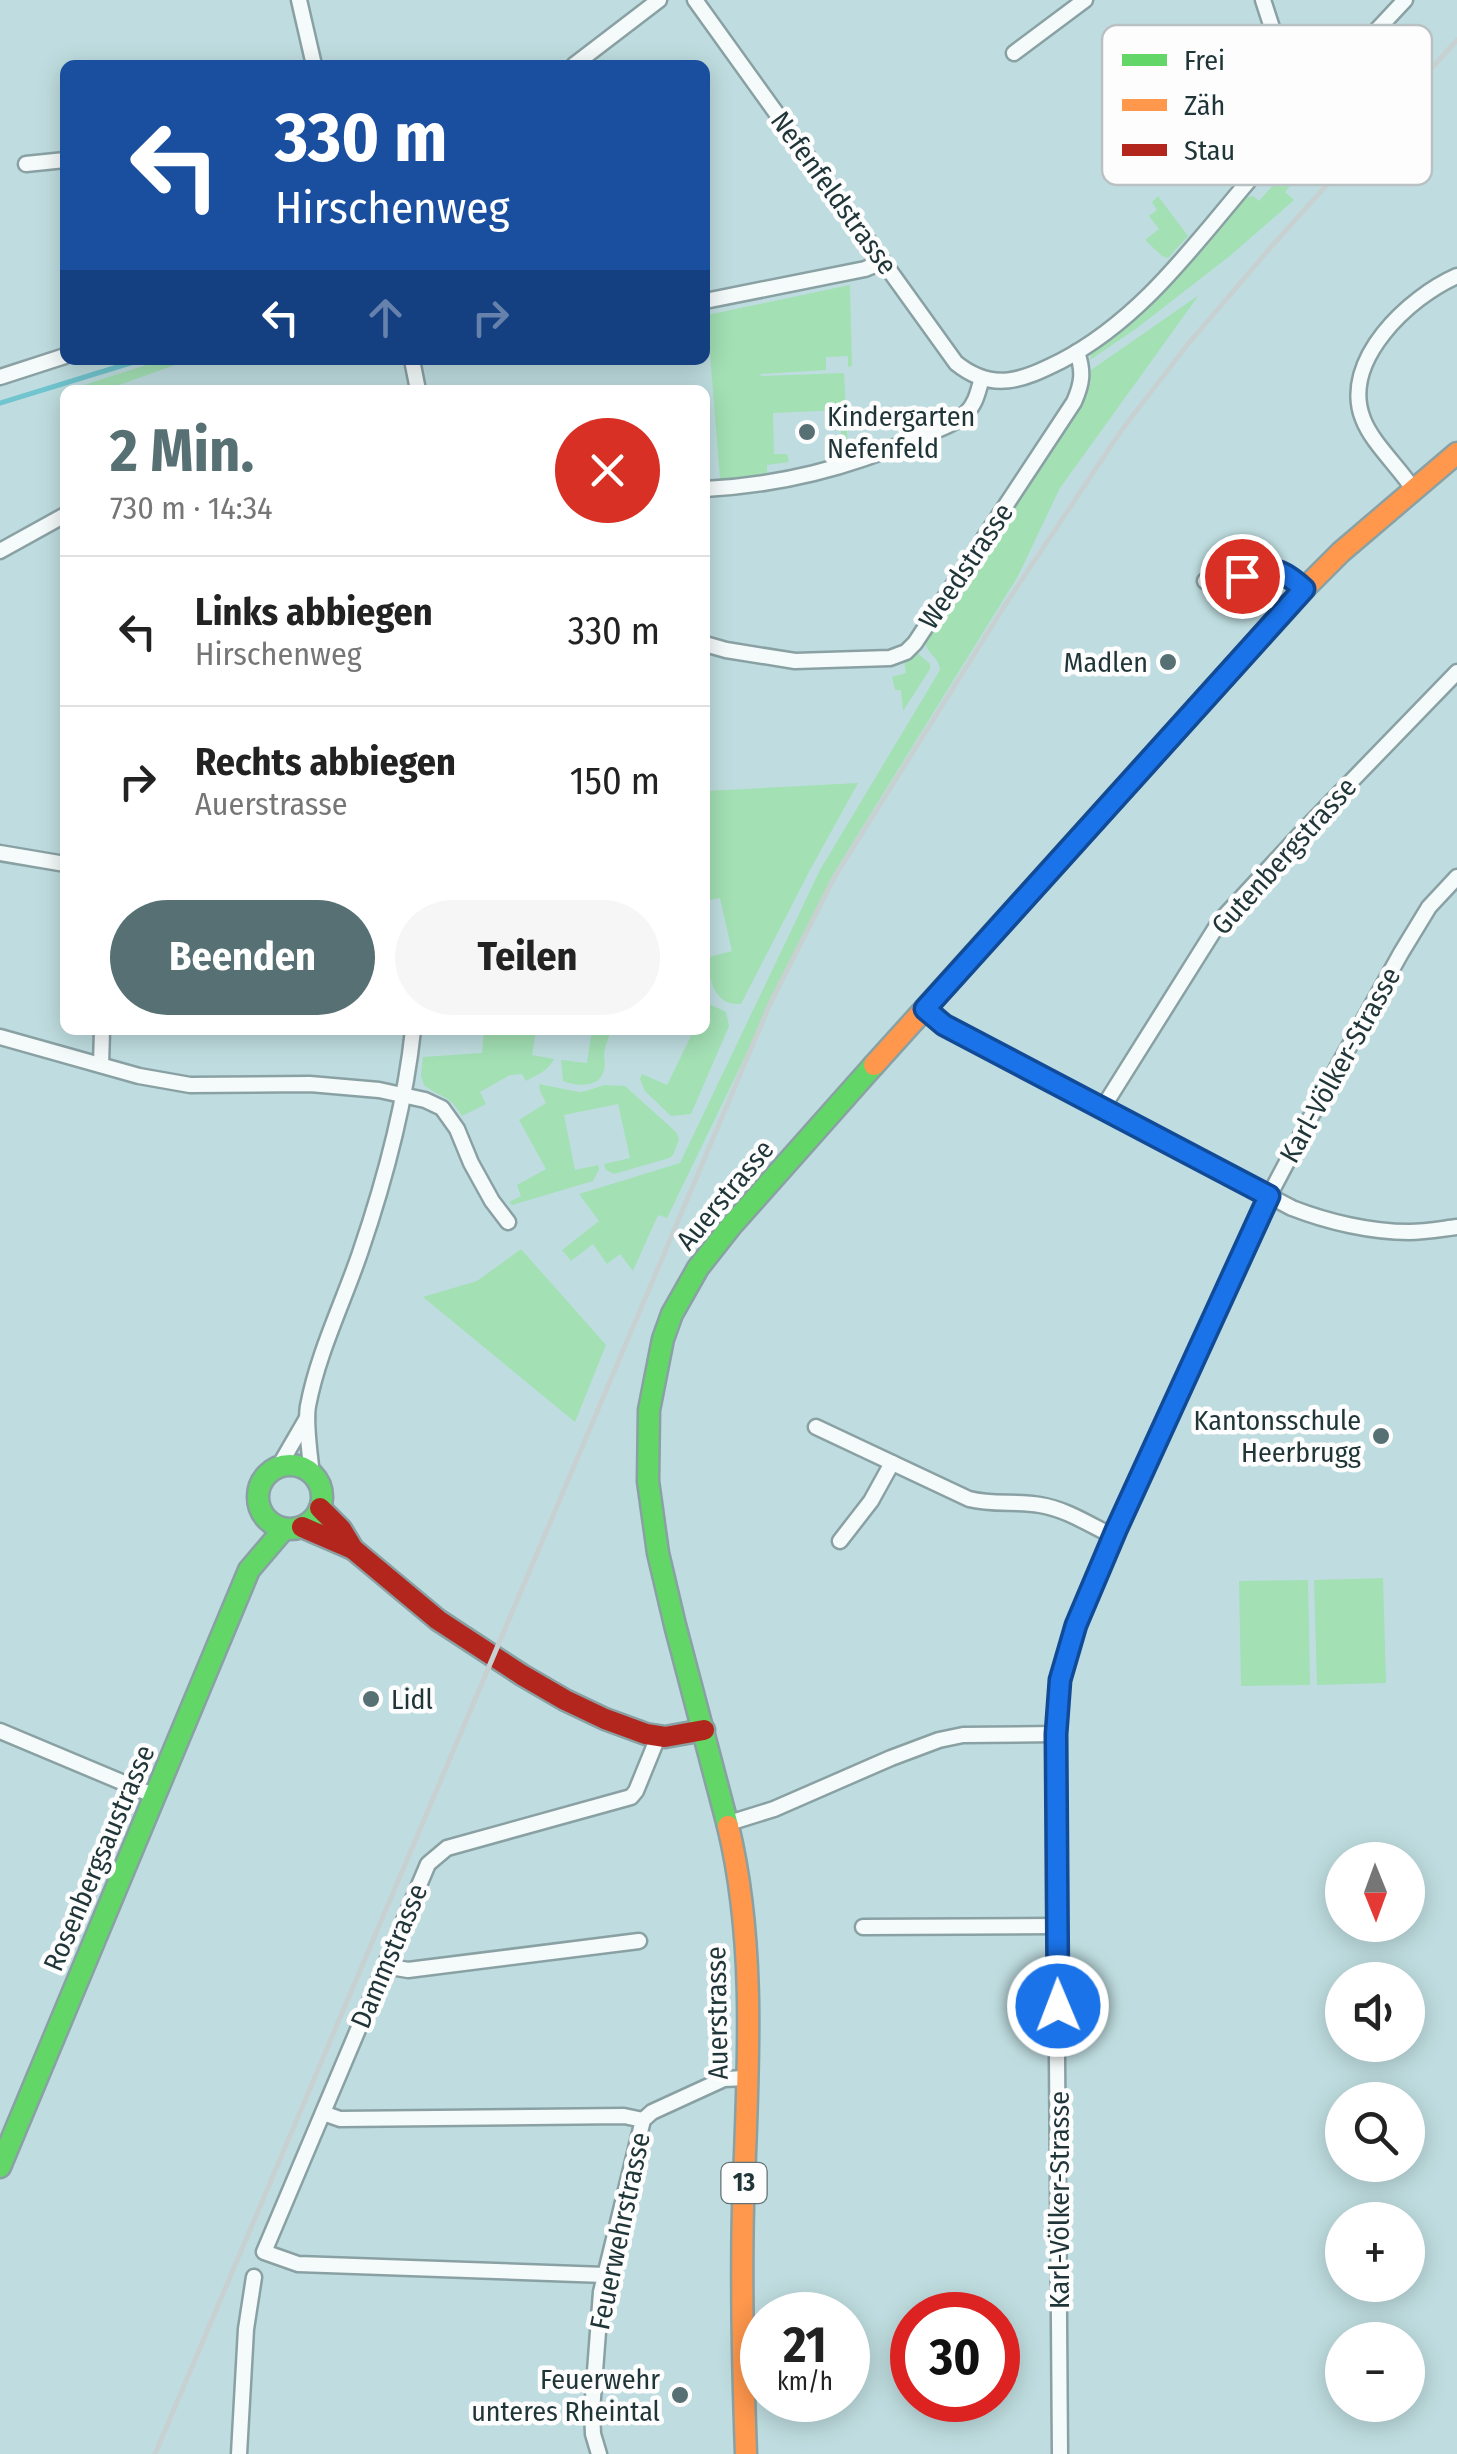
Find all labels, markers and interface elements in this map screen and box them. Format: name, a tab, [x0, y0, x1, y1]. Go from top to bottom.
legend	[1102, 25, 1432, 185]
text: Frei	[1184, 44, 1225, 77]
text: Zäh	[1184, 89, 1225, 122]
text: 330 m	[275, 96, 447, 180]
icon: left	[110, 100, 240, 230]
street label: Nefenfeldstrasse	[764, 105, 904, 281]
text: Stau	[1184, 134, 1235, 167]
text: Hirschenweg	[275, 181, 510, 235]
icon: left	[253, 290, 308, 345]
icon: ahead	[358, 290, 413, 345]
icon: right	[463, 290, 518, 345]
place label: Kindergarten Nefenfeld	[827, 400, 975, 465]
text: 2 Min.	[110, 415, 254, 487]
button: close	[555, 418, 660, 523]
marker: Kindergarten Nefenfeld	[796, 421, 818, 443]
text: 730 m · 14:34	[110, 489, 273, 527]
street label: Weedstrasse	[912, 497, 1020, 635]
pin	[1200, 534, 1285, 619]
icon: arrive	[1215, 549, 1270, 604]
text: Links abbiegen	[195, 589, 433, 635]
icon: left	[110, 604, 165, 659]
text: 330 m	[568, 608, 660, 654]
text: Hirschenweg	[195, 635, 362, 673]
place label: Madlen	[1064, 646, 1148, 679]
marker: Madlen	[1157, 651, 1179, 673]
text: Rechts abbiegen	[195, 739, 456, 785]
icon: right	[110, 754, 165, 809]
text: 150 m	[570, 758, 660, 804]
street label: Gutenbergstrasse	[1205, 771, 1363, 941]
text: Auerstrasse	[195, 785, 348, 823]
button: Beenden	[110, 900, 375, 1015]
button: Teilen	[395, 900, 660, 1015]
street label: Karl-Völker-Strasse	[1273, 962, 1407, 1168]
street label: Auerstrasse	[669, 1133, 781, 1257]
place label: Kantonsschule Heerbrugg	[1194, 1404, 1362, 1469]
marker: Kantonsschule Heerbrugg	[1370, 1425, 1392, 1447]
place label: Lidl	[391, 1683, 433, 1716]
marker: Lidl	[360, 1688, 382, 1710]
street label: Rosenbergsaustrasse	[36, 1740, 162, 1976]
north arrow	[1325, 1842, 1425, 1942]
map controls	[1325, 1842, 1425, 2422]
street label: Dammstrasse	[344, 1879, 434, 2033]
street label: Auerstrasse	[699, 1946, 735, 2080]
position arrow	[1006, 1954, 1110, 2058]
button: sound	[1325, 1962, 1425, 2062]
button: search	[1325, 2082, 1425, 2182]
street label: Karl-Völker-Strasse	[1043, 2091, 1076, 2309]
street label: Feuerwehrstrasse	[583, 2129, 657, 2333]
road number: 13	[722, 2163, 766, 2203]
button: +	[1325, 2202, 1425, 2302]
speed limit sign: 30	[890, 2292, 1020, 2422]
text: 21	[783, 2315, 827, 2375]
button: −	[1325, 2322, 1425, 2422]
place label: Feuerwehr unteres Rheintal	[471, 2363, 660, 2428]
text: km/h	[777, 2367, 833, 2397]
marker: Feuerwehr unteres Rheintal	[669, 2384, 691, 2406]

